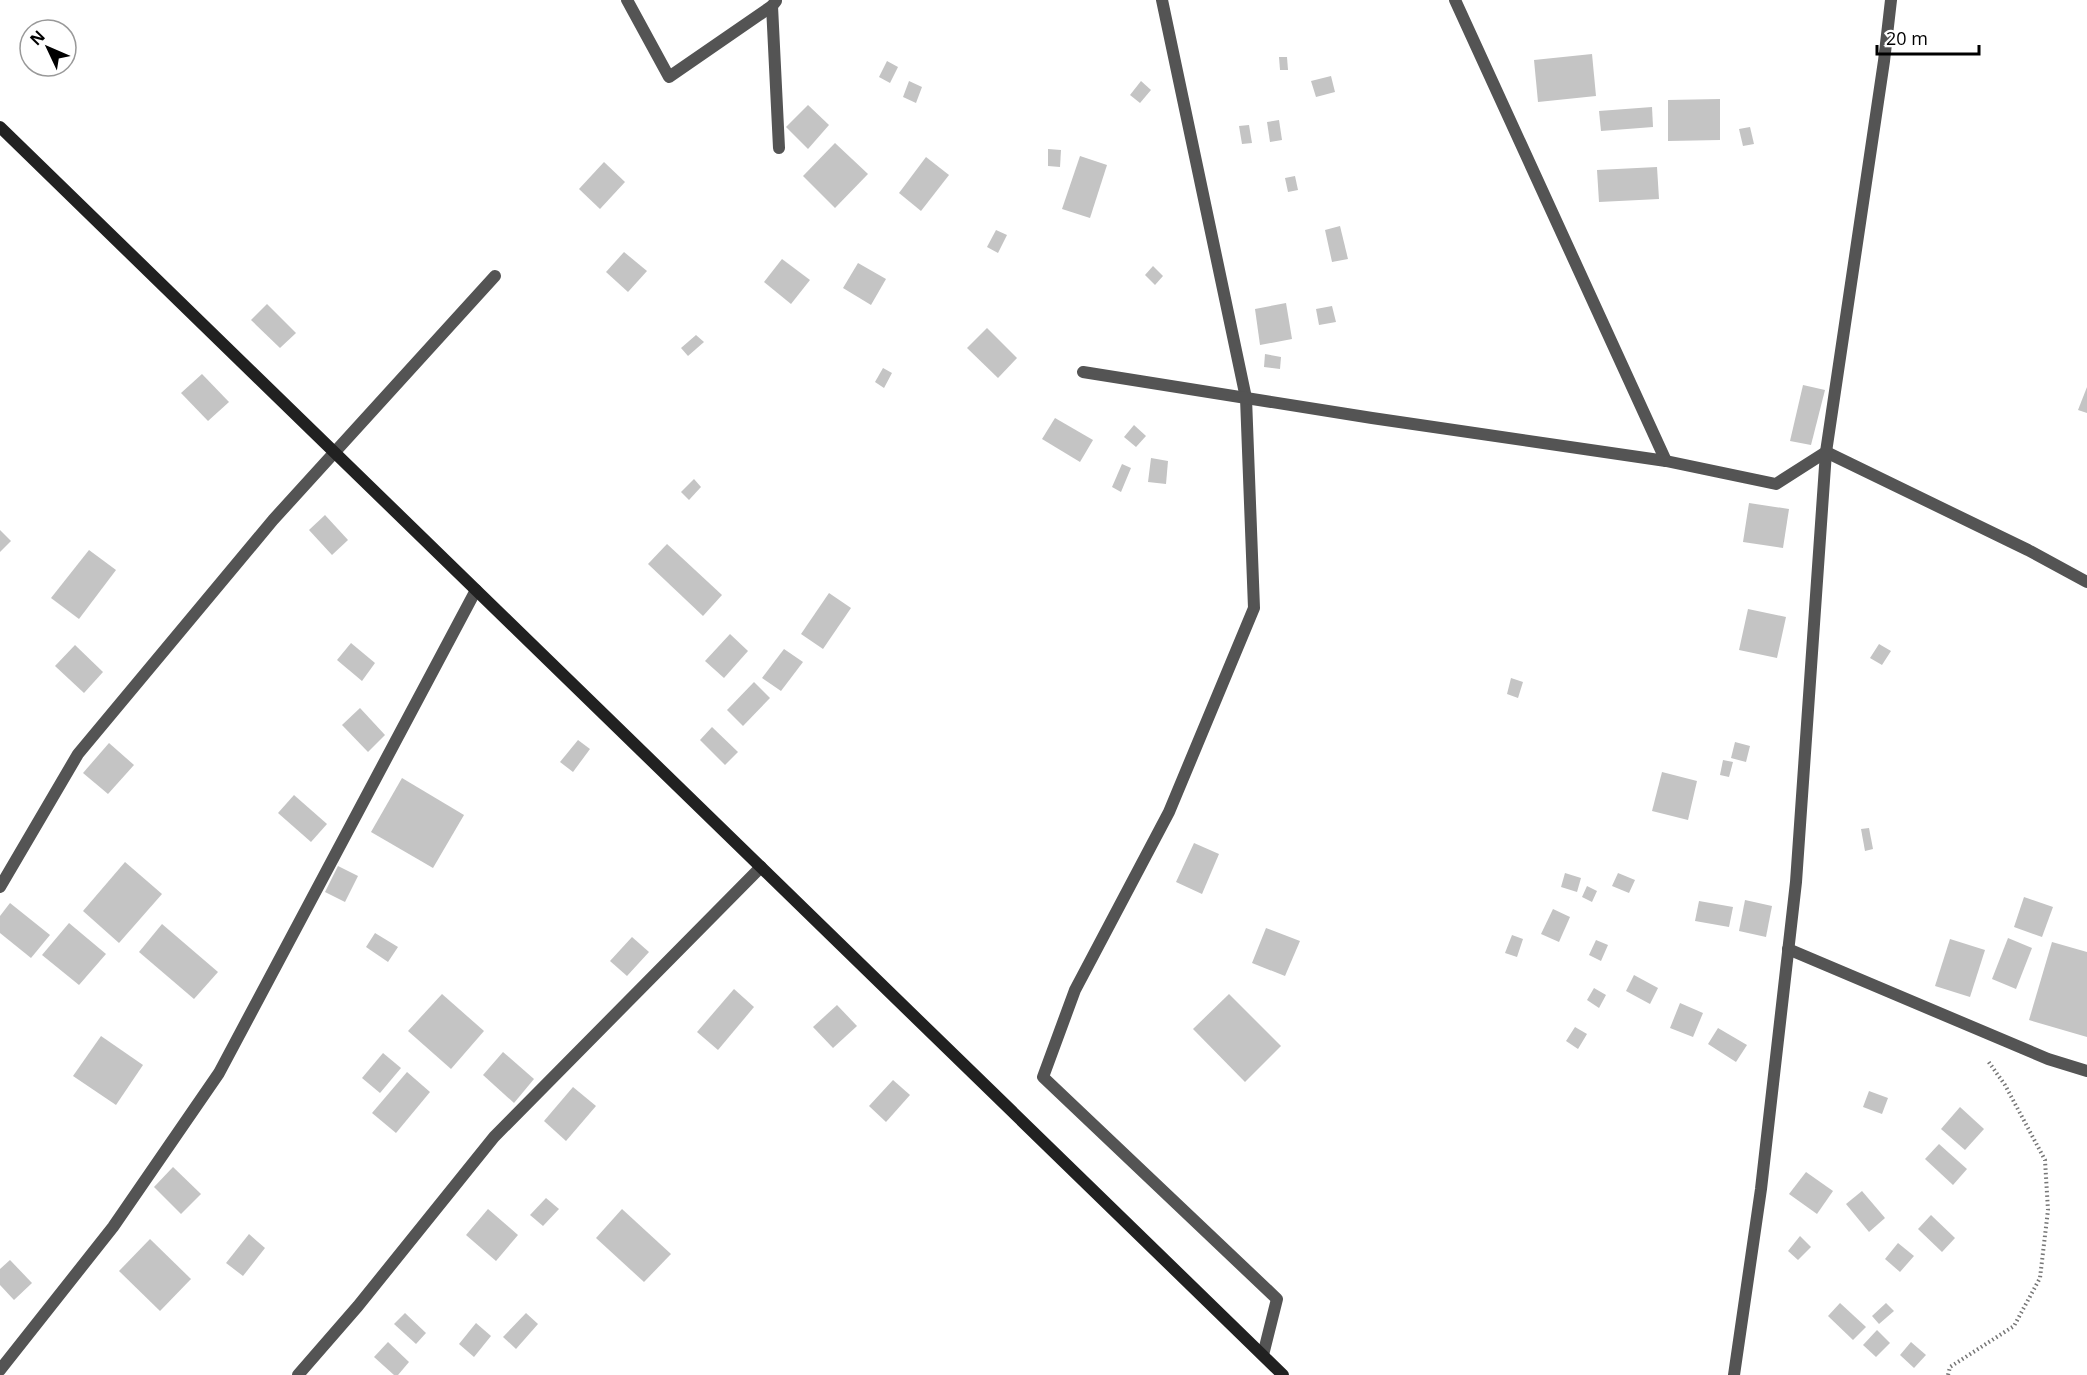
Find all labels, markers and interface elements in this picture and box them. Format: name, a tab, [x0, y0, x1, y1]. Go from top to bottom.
north arrow	[18, 18, 78, 78]
scale bar	[1877, 18, 1979, 56]
text: N	[25, 25, 50, 50]
text: 20 m	[1886, 26, 1928, 50]

